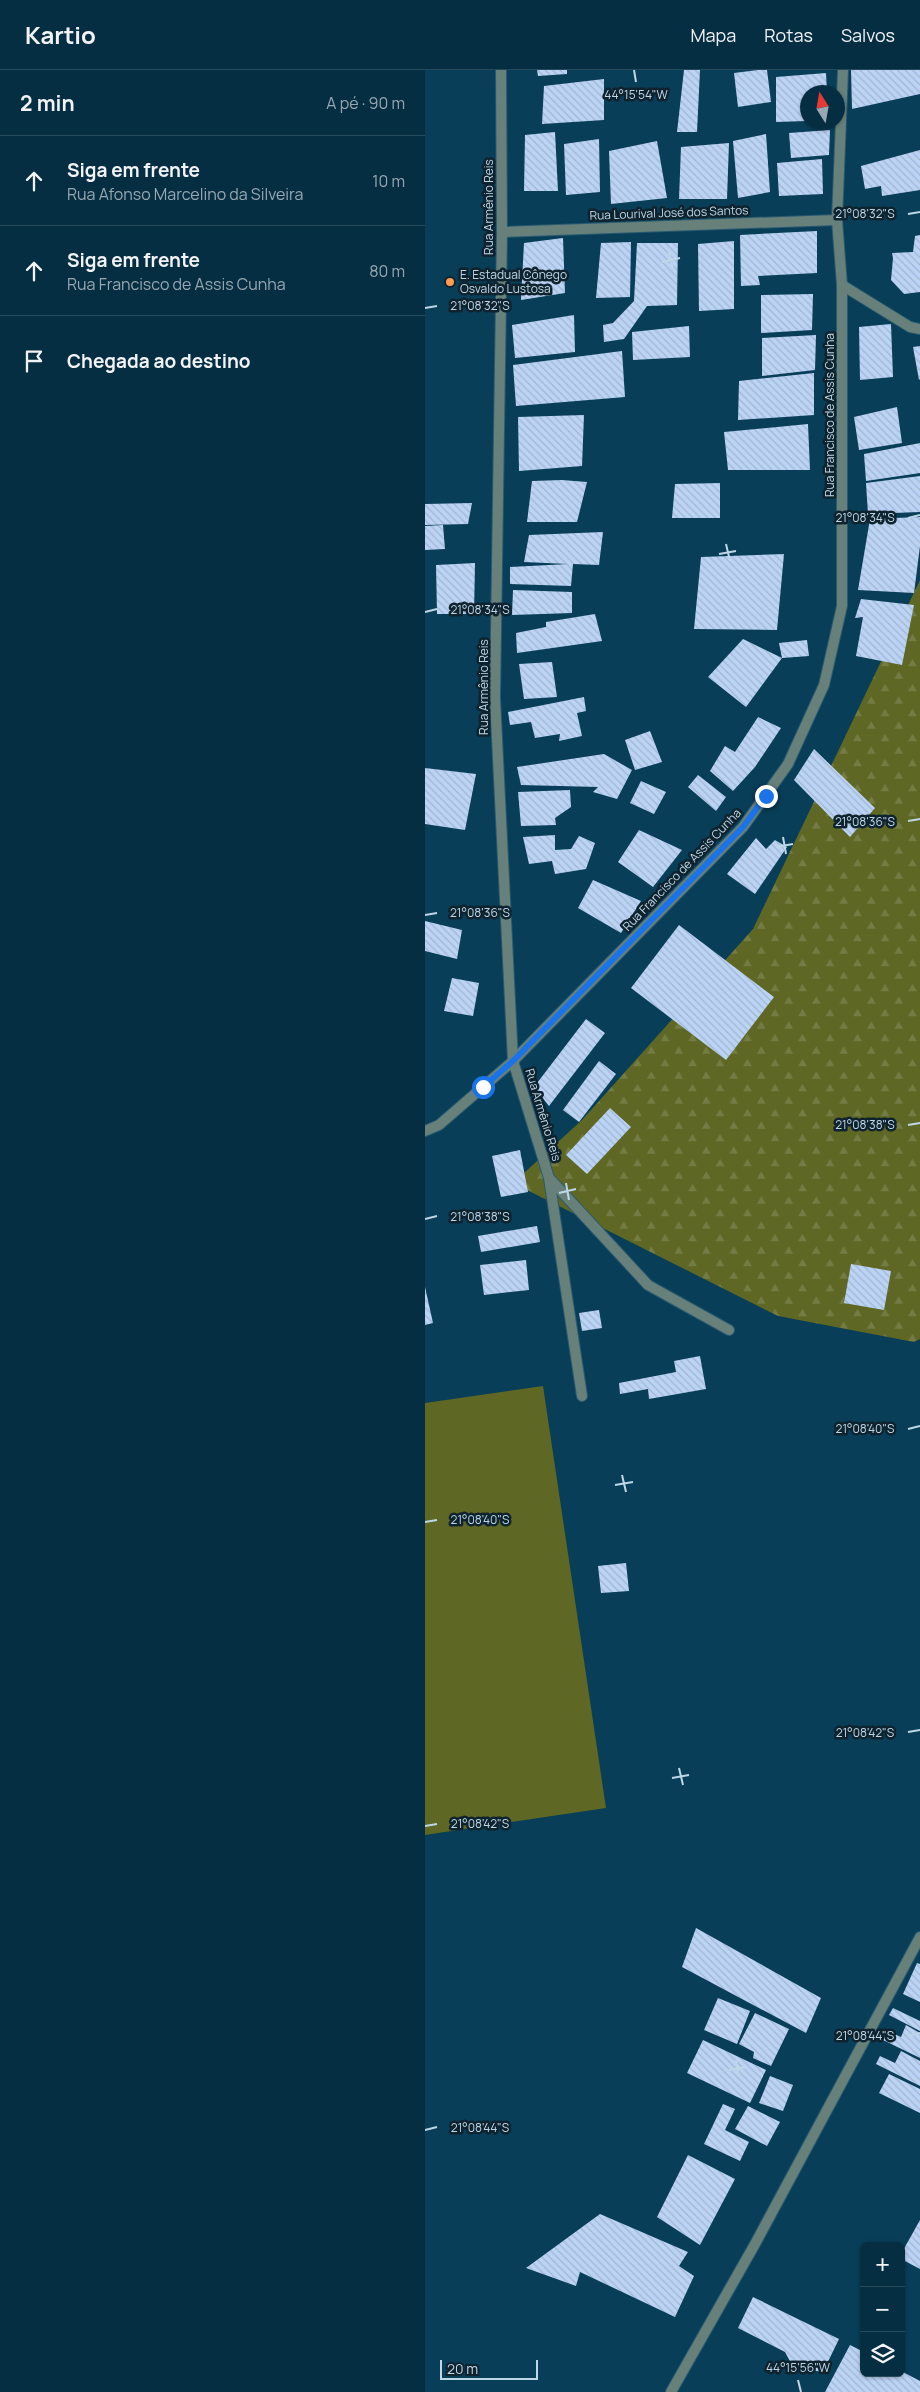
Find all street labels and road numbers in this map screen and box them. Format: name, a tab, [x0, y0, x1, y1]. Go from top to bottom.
street label: Rua Armênio Reis	[480, 159, 497, 255]
street label: Rua Lourival José dos Santos	[589, 201, 749, 224]
street label: Rua Francisco de Assis Cunha	[821, 333, 838, 497]
street label: Rua Armênio Reis	[475, 639, 492, 735]
street label: Rua Francisco de Assis Cunha	[619, 805, 745, 935]
street label: Rua Armênio Reis	[521, 1067, 566, 1163]

